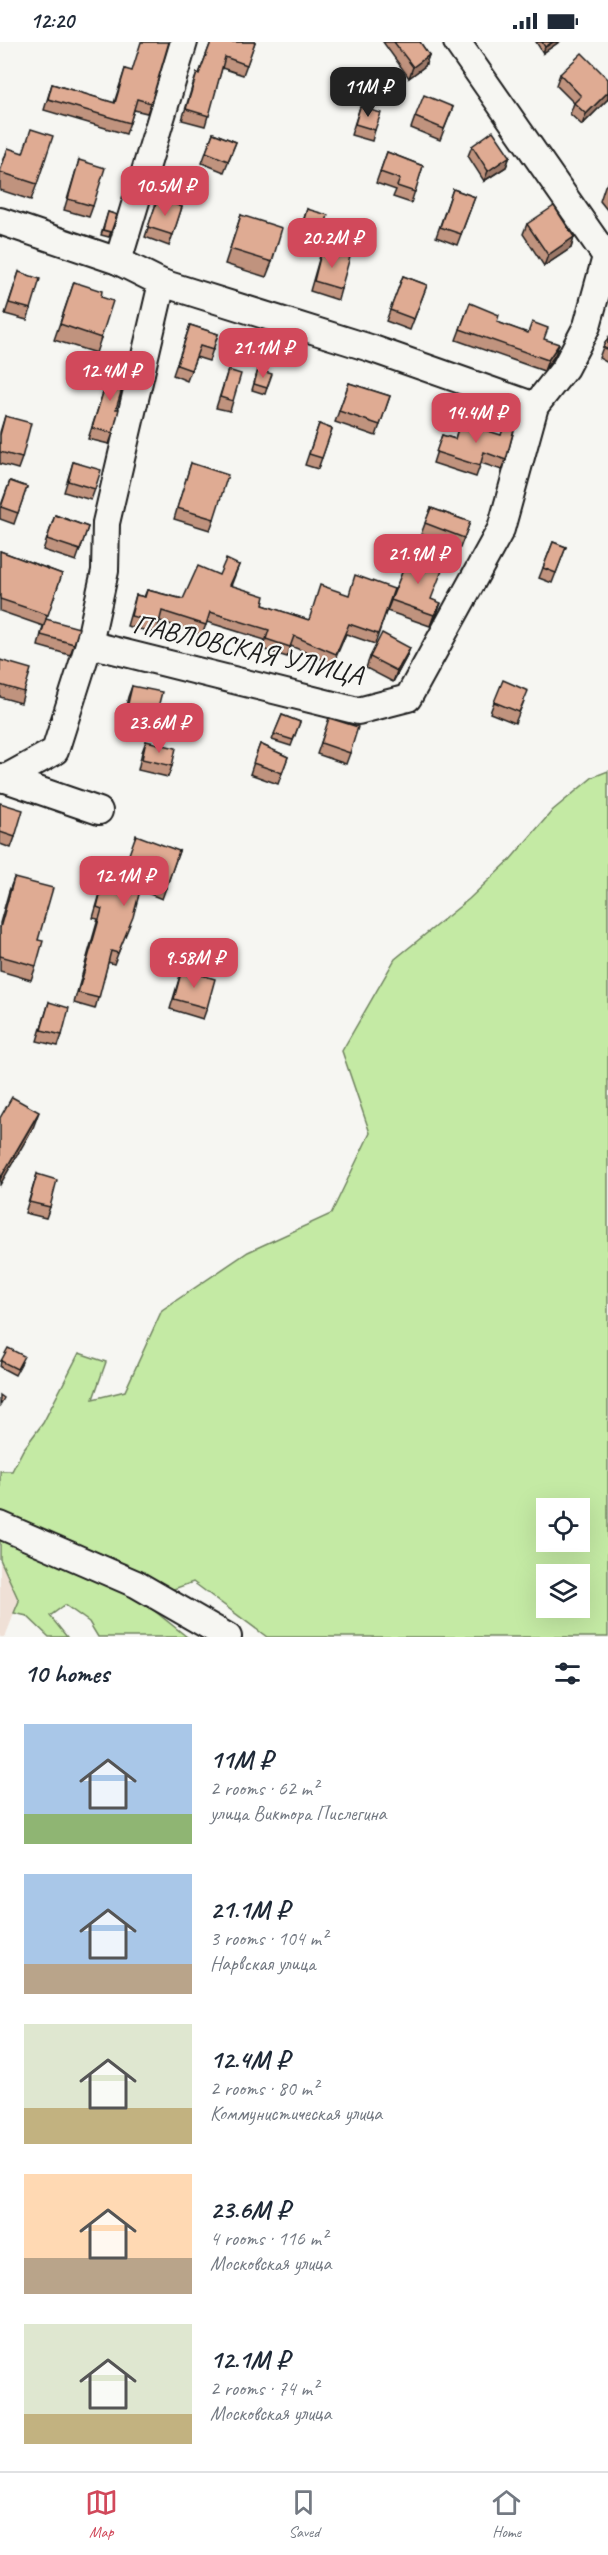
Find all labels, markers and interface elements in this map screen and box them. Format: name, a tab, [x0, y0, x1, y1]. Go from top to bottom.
text: 12:20	[30, 7, 74, 35]
pin: 11M ₽	[326, 67, 410, 118]
text: 11M ₽	[344, 74, 392, 99]
pin: 10.5M ₽	[110, 166, 220, 217]
text: 10.5M ₽	[135, 173, 195, 198]
pin: 20.2M ₽	[277, 218, 387, 269]
text: 20.2M ₽	[302, 225, 362, 250]
pin: 21.1M ₽	[208, 328, 318, 379]
text: 21.1M ₽	[233, 335, 293, 360]
pin: 12.4M ₽	[55, 351, 165, 402]
text: 12.4M ₽	[80, 358, 140, 383]
pin: 14.4M ₽	[421, 393, 531, 444]
text: 14.4M ₽	[446, 400, 506, 425]
pin: 21.9M ₽	[363, 534, 473, 585]
text: 21.9M ₽	[388, 541, 448, 566]
street label: ПАВЛОВСКАЯ УЛИЦА	[130, 606, 368, 693]
pin: 23.6M ₽	[104, 703, 214, 754]
text: 23.6M ₽	[128, 710, 190, 735]
pin: 12.1M ₽	[69, 856, 179, 907]
text: 12.1M ₽	[94, 863, 154, 888]
pin: 9.58M ₽	[139, 938, 249, 989]
text: 9.58M ₽	[164, 945, 224, 970]
map controls	[536, 1498, 590, 1618]
button: locate	[536, 1498, 590, 1552]
button: layers	[536, 1564, 590, 1618]
text: 10 homes	[24, 1657, 109, 1690]
icon: filters	[551, 1657, 584, 1690]
text: 11M ₽	[210, 1743, 272, 1776]
icon: home	[72, 1748, 144, 1820]
text: 2 rooms · 62 m²	[210, 1776, 318, 1801]
text: улица Виктора Пислегина	[210, 1801, 386, 1826]
text: 21.1M ₽	[210, 1893, 289, 1926]
icon: home	[72, 1898, 144, 1970]
text: 3 rooms · 104 m²	[210, 1926, 327, 1951]
text: Нарвская улица	[210, 1951, 316, 1976]
text: 12.4M ₽	[210, 2043, 289, 2076]
icon: home	[72, 2048, 144, 2120]
text: 2 rooms · 80 m²	[210, 2076, 318, 2101]
text: Коммунистическая улица	[210, 2101, 382, 2126]
text: 23.6M ₽	[210, 2193, 289, 2226]
icon: home	[72, 2198, 144, 2270]
text: 4 rooms · 116 m²	[210, 2226, 327, 2251]
text: Московская улица	[210, 2251, 331, 2276]
text: 12.1M ₽	[210, 2343, 289, 2376]
icon: home	[72, 2348, 144, 2420]
text: 2 rooms · 74 m²	[210, 2376, 318, 2401]
text: Московская улица	[210, 2401, 331, 2426]
tab: Map	[85, 2486, 118, 2542]
tab: Saved	[287, 2486, 320, 2542]
tab: Home	[490, 2486, 523, 2542]

